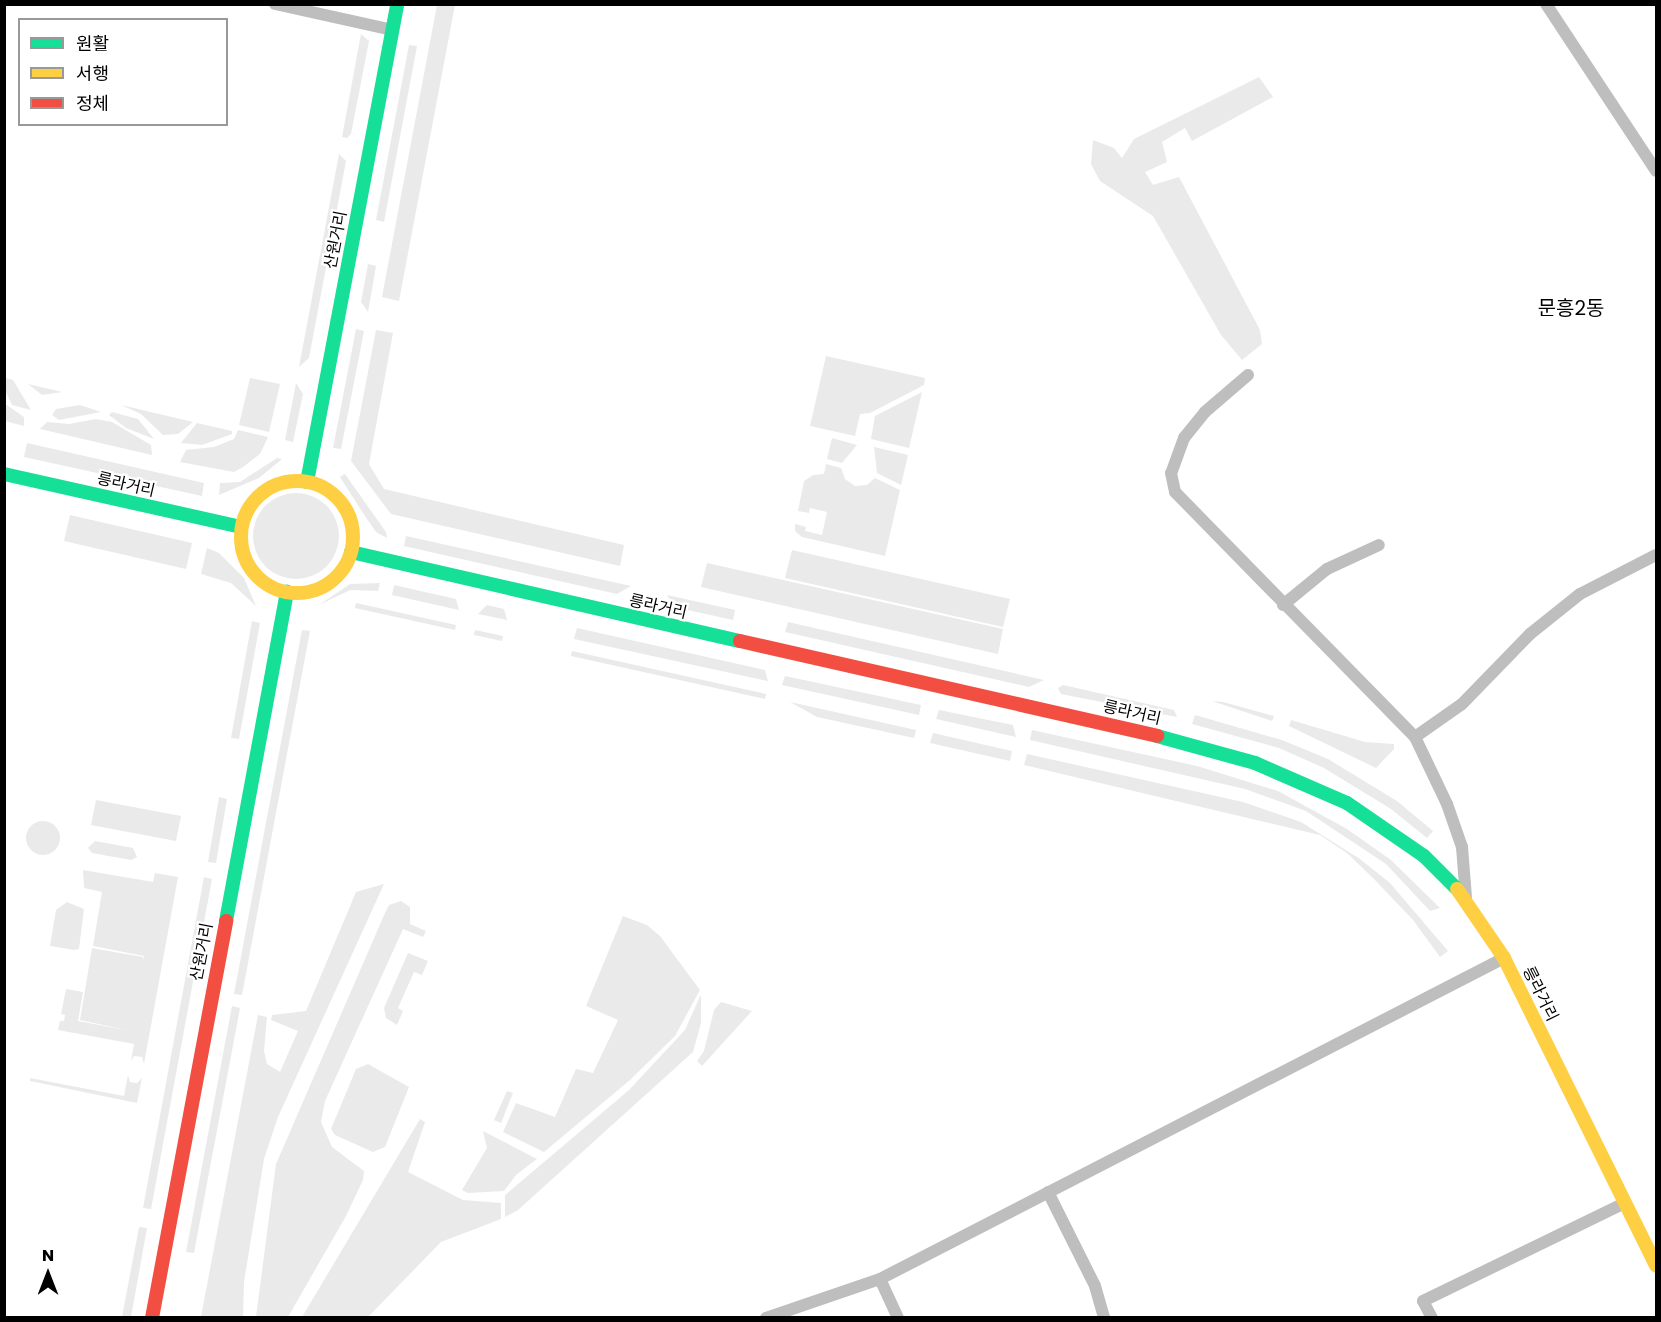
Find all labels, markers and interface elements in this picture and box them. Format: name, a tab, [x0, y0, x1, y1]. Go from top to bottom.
legend	[18, 18, 228, 126]
text: 원활	[76, 31, 109, 56]
text: 서행	[76, 61, 109, 86]
text: 정체	[76, 91, 109, 116]
street label: 산원거리	[321, 209, 351, 271]
district label: 문흥2동	[1538, 296, 1604, 320]
street label: 릉라거리	[95, 469, 157, 501]
street label: 릉라거리	[627, 591, 689, 623]
street label: 릉라거리	[1101, 697, 1163, 729]
street label: 산원거리	[187, 921, 217, 983]
street label: 릉라거리	[1518, 963, 1562, 1025]
north arrow	[18, 1244, 78, 1304]
text: N	[42, 1244, 54, 1267]

